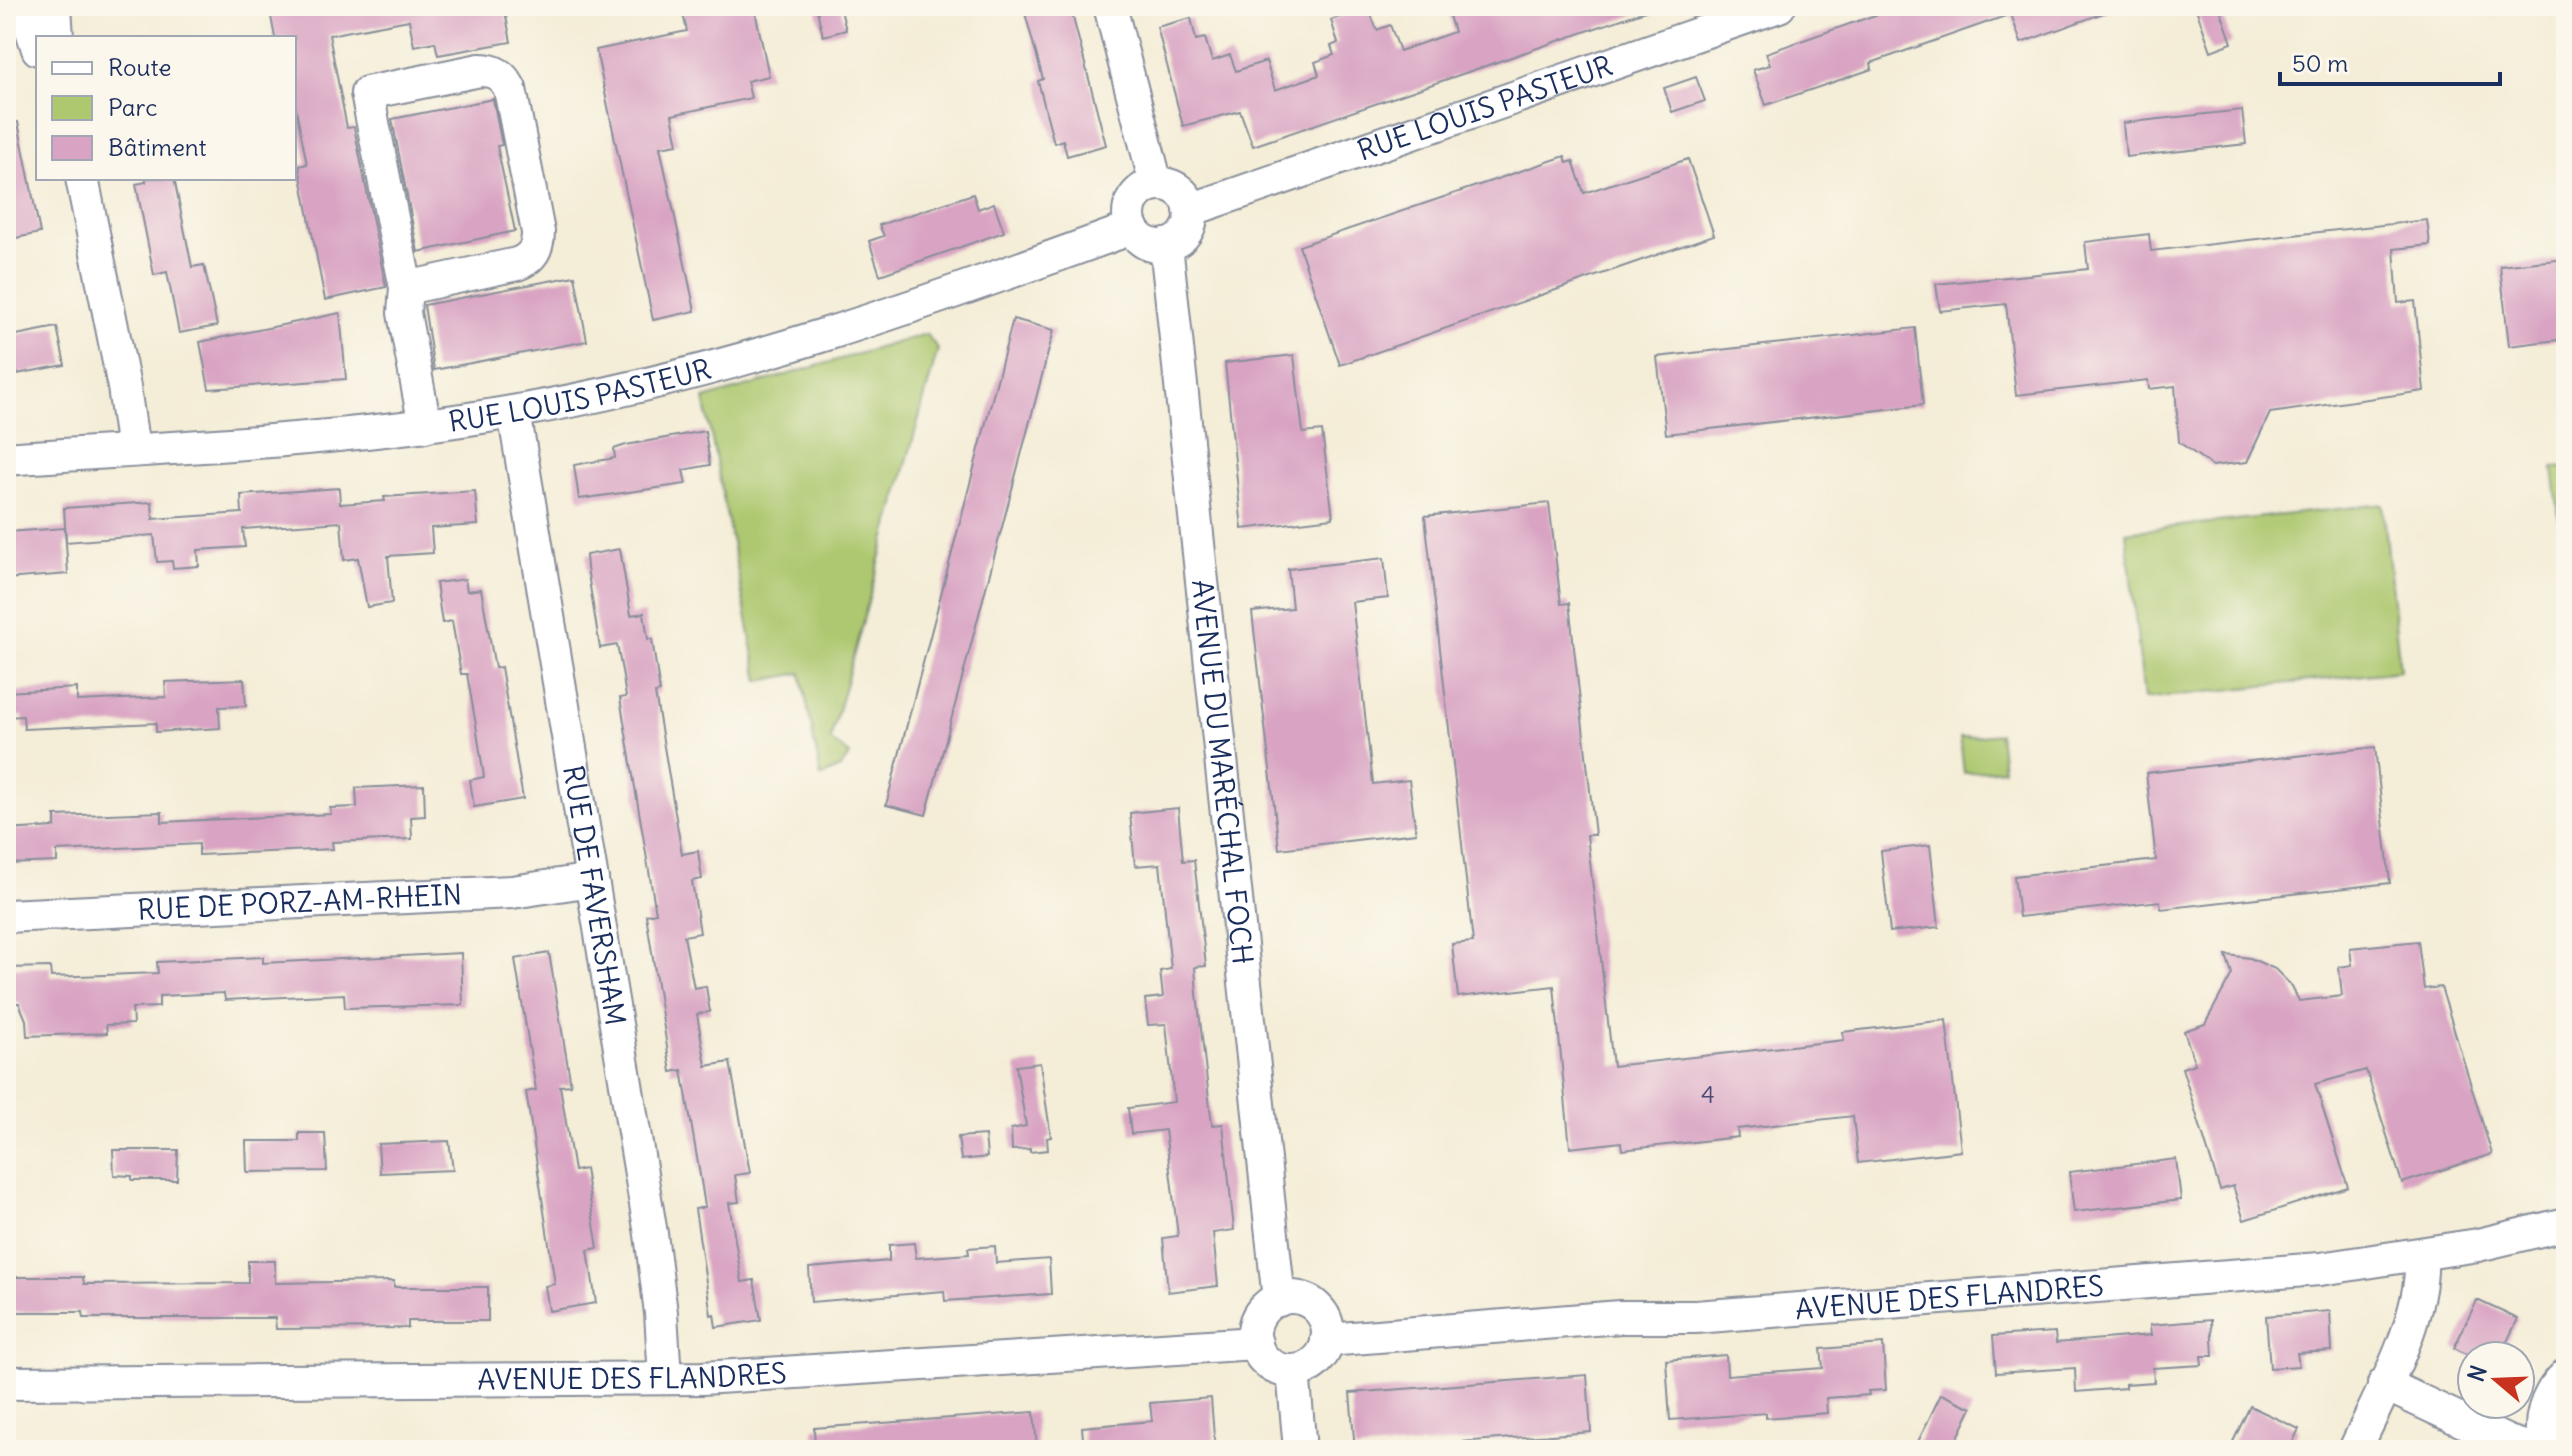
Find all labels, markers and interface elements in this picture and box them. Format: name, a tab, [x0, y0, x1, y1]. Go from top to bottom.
legend	[36, 36, 296, 180]
scale bar	[2280, 36, 2500, 86]
street label: RUE LOUIS PASTEUR	[1353, 47, 1617, 169]
text: 50 m	[2292, 48, 2348, 78]
text: Route	[108, 52, 171, 82]
text: Parc	[108, 92, 157, 122]
text: Bâtiment	[108, 132, 207, 162]
street label: RUE LOUIS PASTEUR	[446, 351, 715, 440]
street label: AVENUE DU MARÉCHAL FOCH	[1184, 578, 1261, 966]
street label: RUE DE FAVERSHAM	[555, 763, 634, 1028]
street label: RUE DE PORZ-AM-RHEIN	[137, 876, 463, 928]
house number: 4	[1701, 1079, 1715, 1109]
street label: AVENUE DES FLANDRES	[1794, 1268, 2105, 1327]
north arrow	[2456, 1340, 2536, 1420]
street label: AVENUE DES FLANDRES	[477, 1355, 787, 1398]
text: N	[2461, 1362, 2493, 1385]

